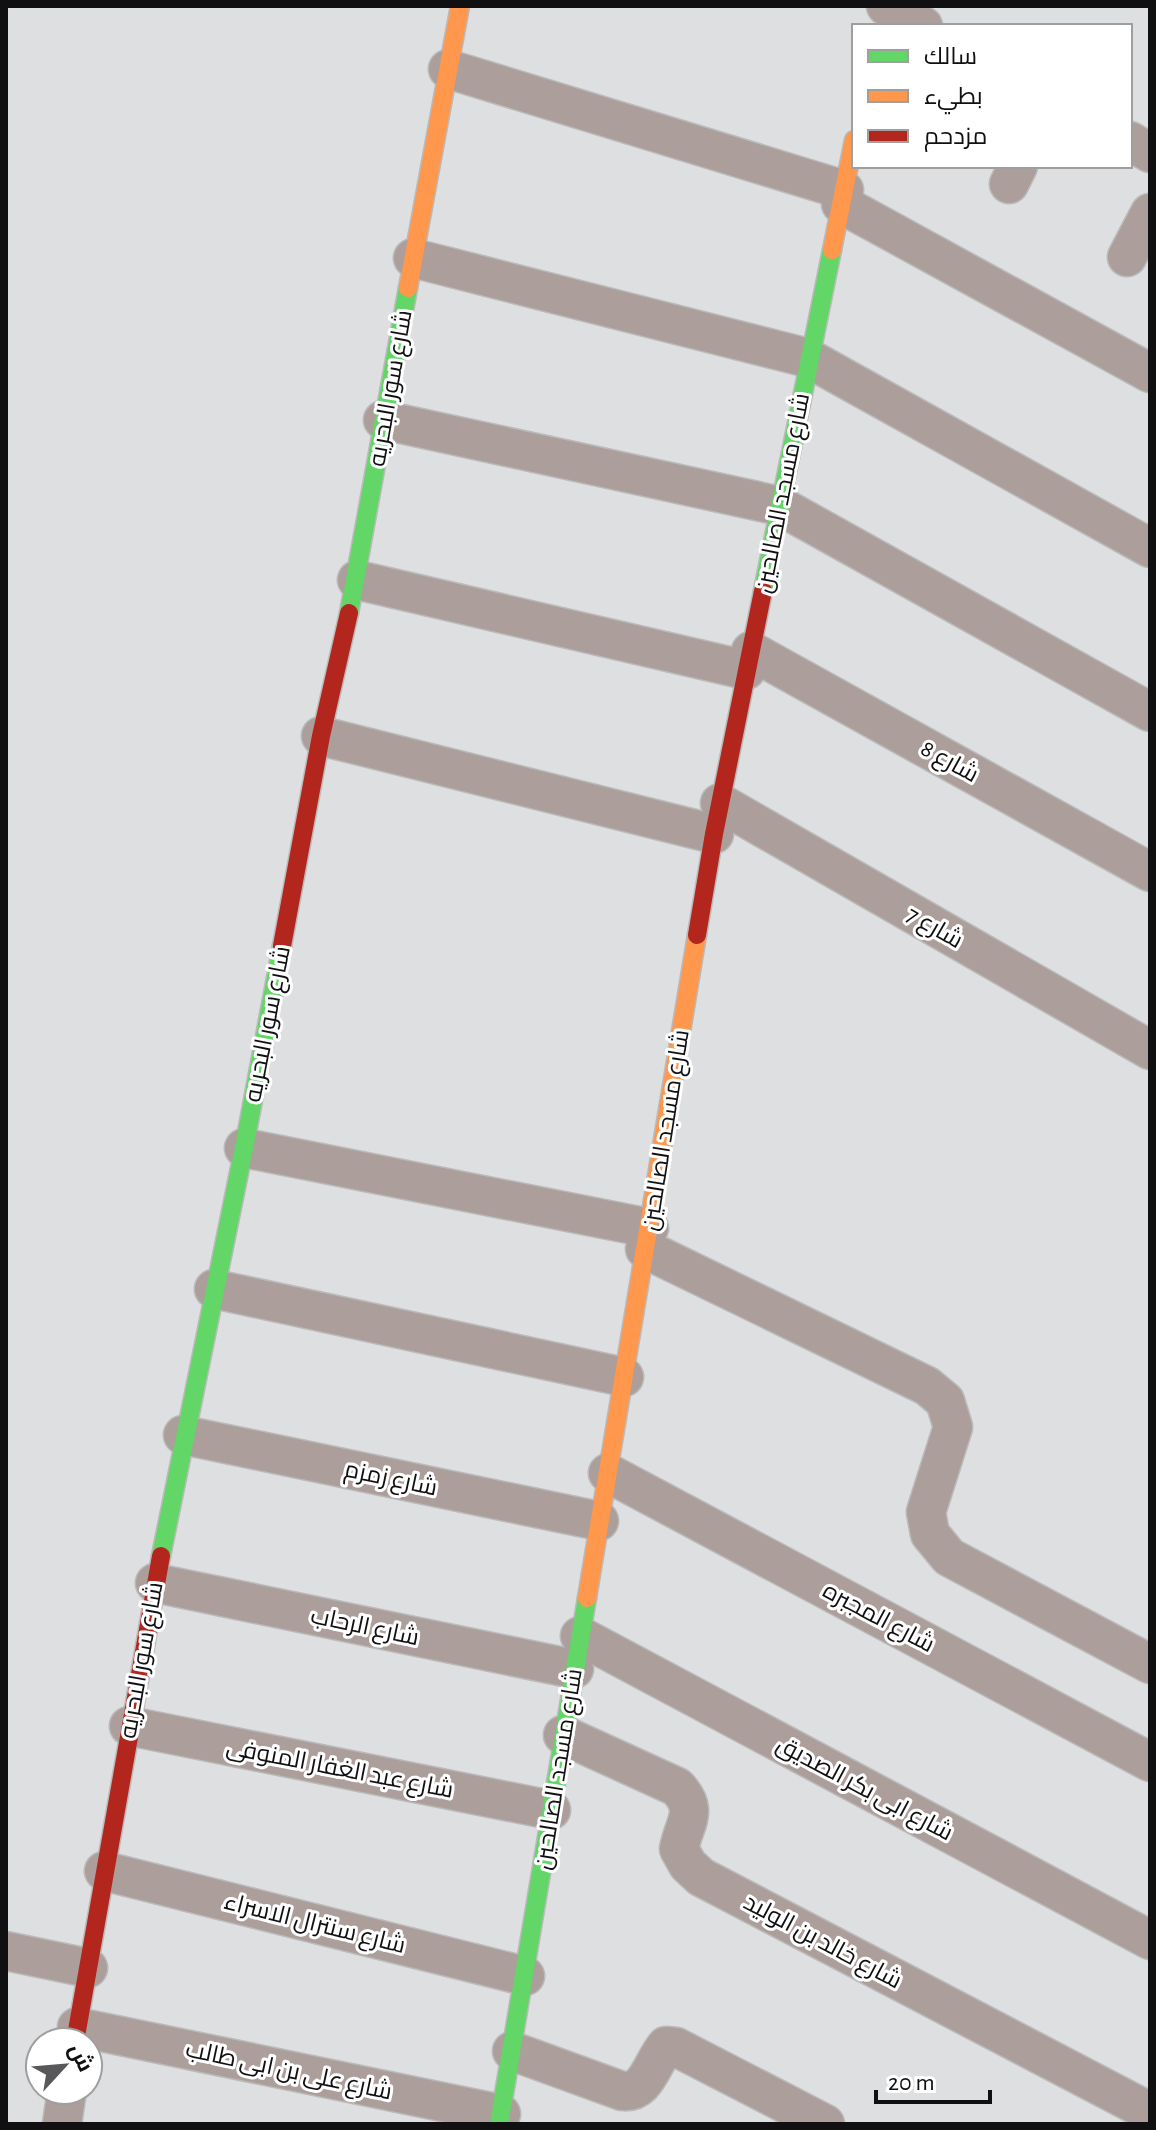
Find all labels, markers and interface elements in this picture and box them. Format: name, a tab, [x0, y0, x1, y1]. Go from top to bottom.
legend	[852, 24, 1132, 168]
text: سالك	[924, 45, 977, 69]
text: بطيء	[924, 85, 983, 115]
text: مزدحم	[924, 125, 987, 152]
street label: شارع سور البحريه	[364, 308, 420, 469]
street label: شارع مسجد الصالحين	[751, 391, 817, 596]
street label: شارع 8	[915, 736, 983, 790]
street label: شارع 7	[901, 901, 967, 956]
street label: شارع سور البحريه	[240, 944, 298, 1105]
street label: شارع مسجد الصالحين	[637, 1028, 697, 1233]
street label: شارع زمزم	[342, 1456, 440, 1503]
street label: شارع المجبره	[817, 1578, 939, 1660]
street label: شارع سور البحريه	[115, 1580, 171, 1741]
street label: شارع الرحاب	[308, 1603, 421, 1653]
street label: شارع مسجد الصالحين	[530, 1667, 590, 1872]
street label: شارع ابى بكر الصديق	[771, 1731, 957, 1848]
street label: شارع عبد الغفار المنوفى	[224, 1734, 456, 1806]
street label: شارع سنترال الاسراء	[221, 1889, 408, 1961]
street label: شارع خالد بن الوليد	[738, 1889, 906, 1996]
north arrow	[24, 2026, 104, 2106]
street label: شارع على بن ابى طالب	[183, 2036, 394, 2107]
text: ش	[63, 2040, 98, 2076]
scale bar	[876, 2054, 990, 2104]
text: 20 m	[888, 2071, 935, 2095]

